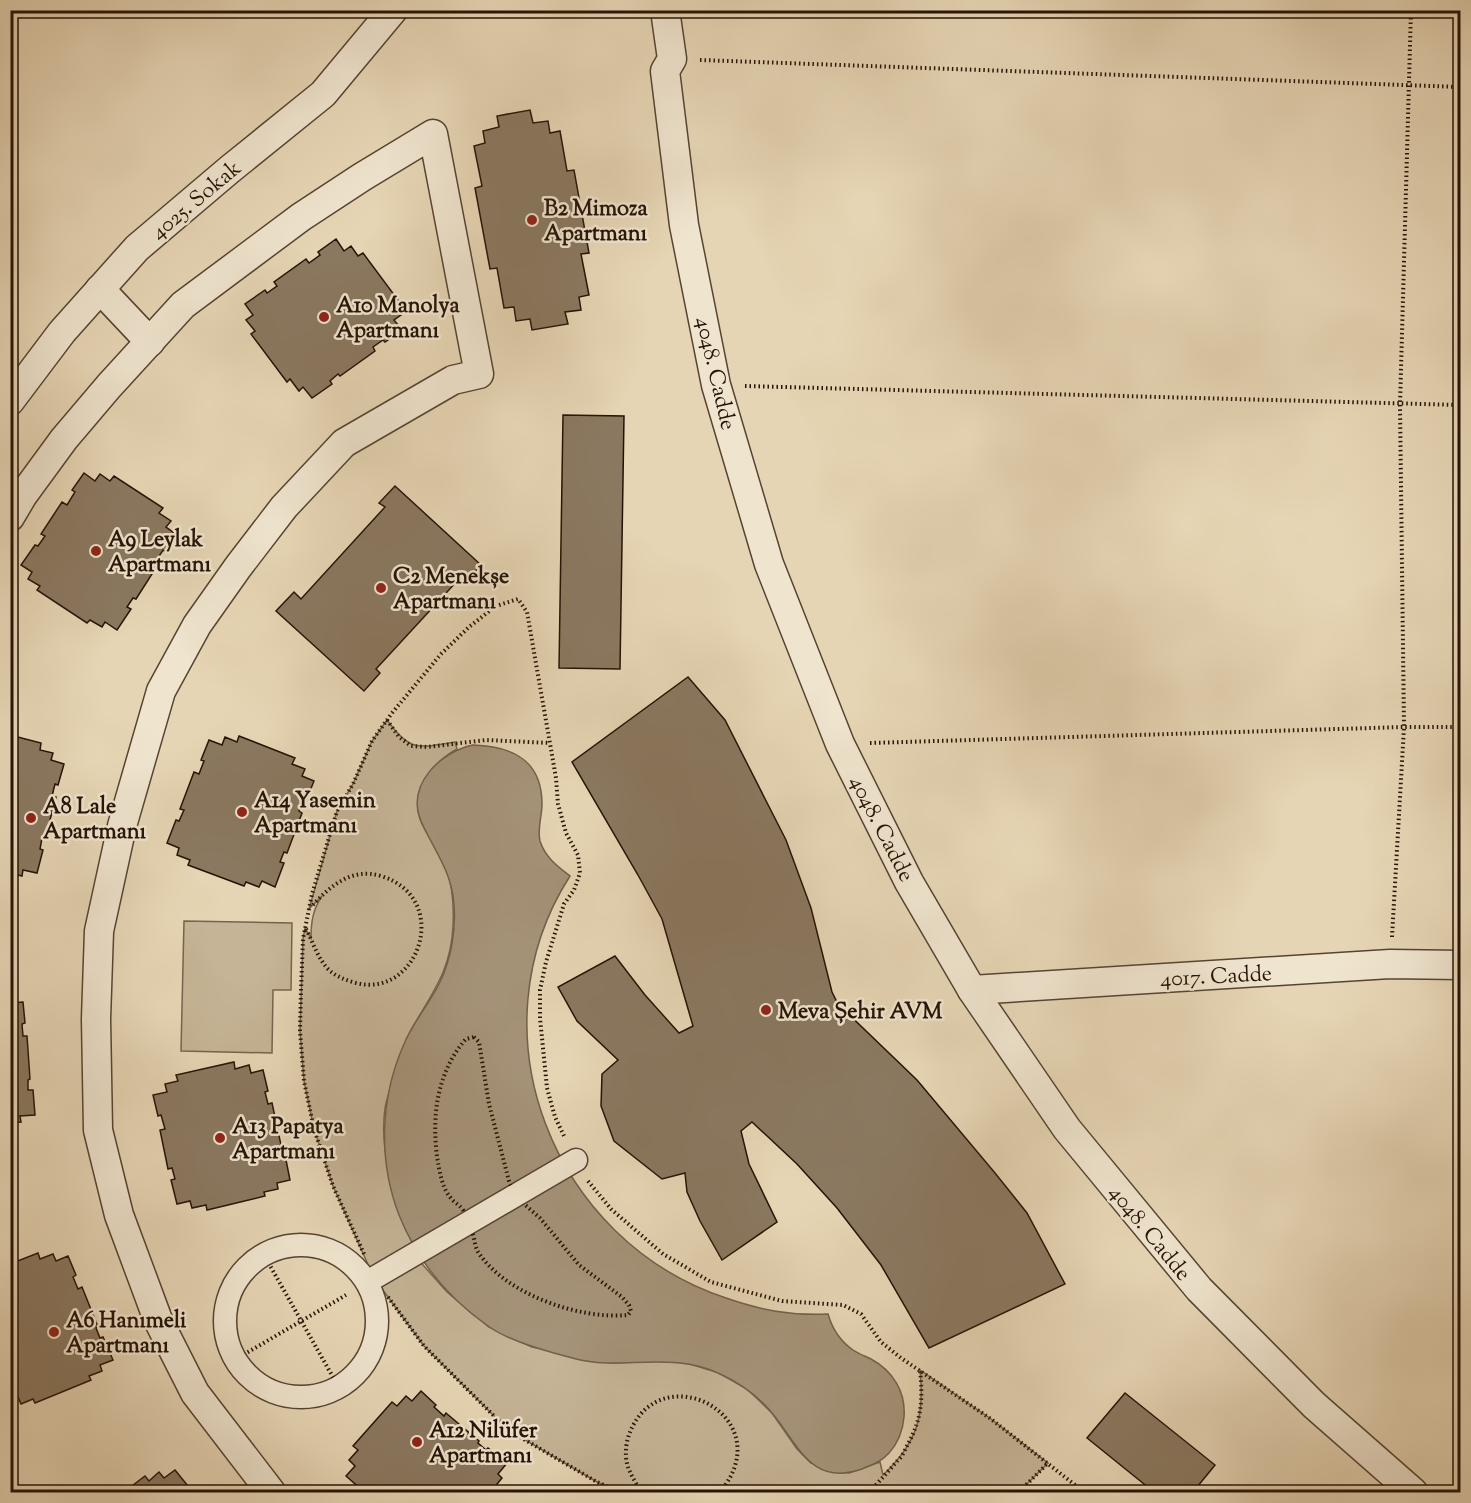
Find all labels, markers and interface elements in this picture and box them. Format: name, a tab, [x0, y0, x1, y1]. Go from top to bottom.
street label: 4025. Sokak	[145, 154, 249, 249]
place label: B2 Mimoza Apartmanı	[544, 194, 648, 251]
marker: B2 Mimoza Apartmanı	[525, 213, 539, 227]
place label: A10 Manolya Apartmanı	[336, 291, 460, 348]
marker: A10 Manolya Apartmanı	[317, 310, 331, 324]
street label: 4048. Cadde	[685, 314, 743, 434]
place label: A9 Leylak Apartmanı	[108, 525, 212, 582]
marker: A9 Leylak Apartmanı	[89, 544, 103, 558]
place label: C2 Menekşe Apartmanı	[393, 562, 509, 619]
marker: C2 Menekşe Apartmanı	[374, 581, 388, 595]
street label: 4048. Cadde	[840, 771, 921, 888]
place label: A14 Yasemin Apartmanı	[254, 786, 376, 843]
place label: A8 Lale Apartmanı	[43, 792, 147, 849]
marker: A14 Yasemin Apartmanı	[235, 805, 249, 819]
marker: A8 Lale Apartmanı	[24, 811, 38, 825]
street label: 4017. Cadde	[1159, 959, 1273, 997]
place label: Meva Şehir AVM	[778, 997, 943, 1029]
marker: Meva Şehir AVM	[759, 1003, 773, 1017]
place label: A13 Papatya Apartmanı	[232, 1112, 345, 1169]
marker: A13 Papatya Apartmanı	[213, 1131, 227, 1145]
street label: 4048. Cadde	[1100, 1179, 1197, 1289]
place label: A6 Hanımeli Apartmanı	[66, 1306, 187, 1363]
marker: A6 Hanımeli Apartmanı	[47, 1325, 61, 1339]
place label: A12 Nilüfer Apartmanı	[429, 1416, 538, 1473]
marker: A12 Nilüfer Apartmanı	[410, 1435, 424, 1449]

